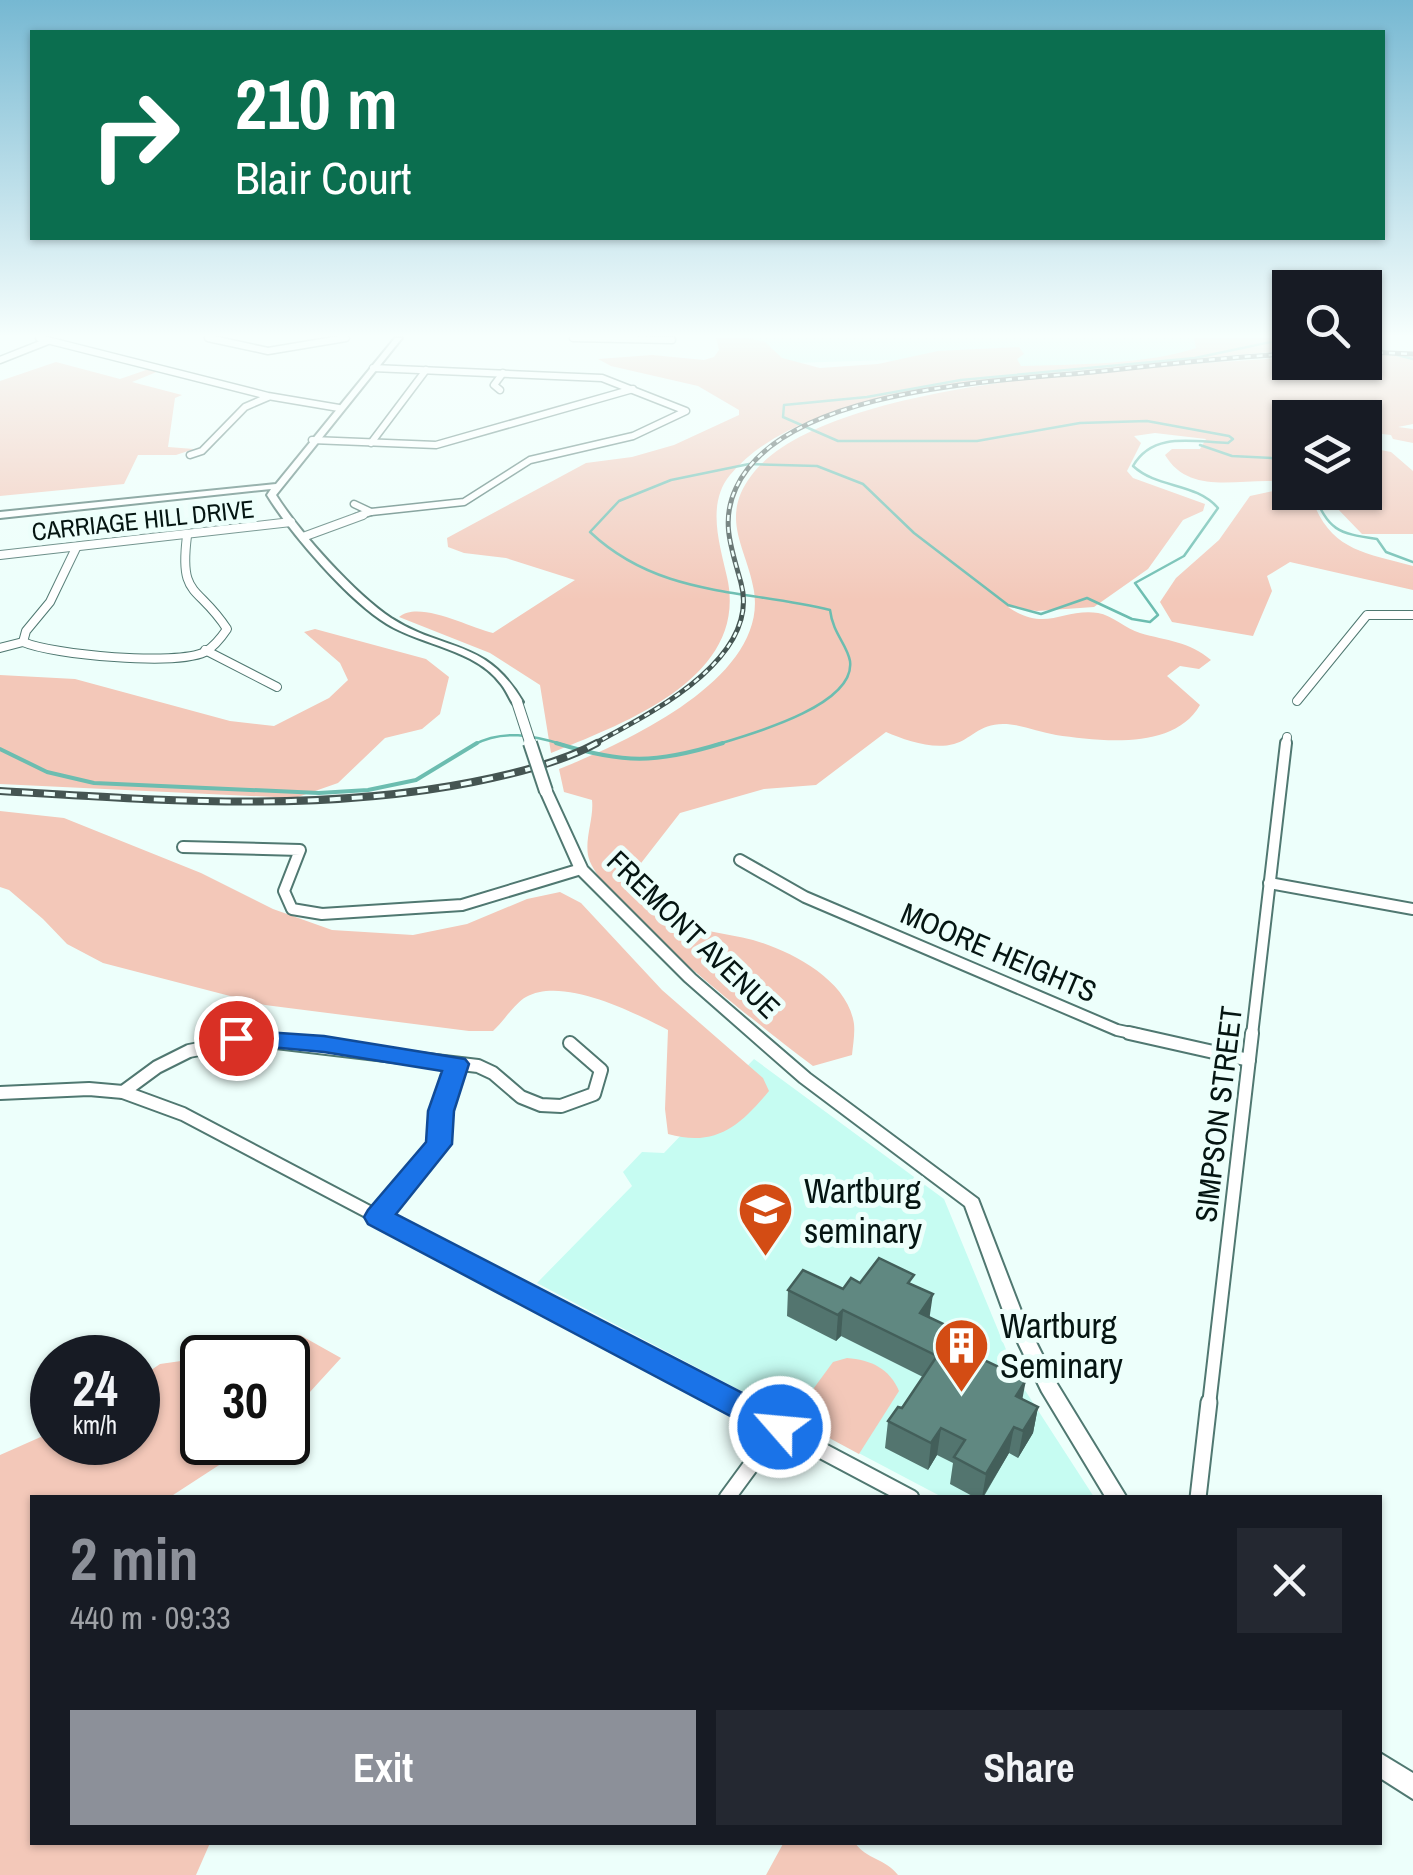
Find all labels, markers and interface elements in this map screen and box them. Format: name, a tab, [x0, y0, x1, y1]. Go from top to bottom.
text: 210 m	[235, 57, 398, 151]
icon: right	[70, 70, 200, 200]
text: Blair Court	[235, 147, 411, 208]
map controls	[1272, 270, 1382, 510]
button: search	[1272, 270, 1382, 380]
button: layers	[1272, 400, 1382, 510]
street label: CARRIAGE HILL DRIVE	[30, 491, 256, 549]
street label: FREMONT AVENUE	[599, 841, 789, 1027]
street label: MOORE HEIGHTS	[895, 893, 1103, 1011]
pin	[194, 996, 279, 1081]
street label: SIMPSON STREET	[1185, 1004, 1251, 1224]
icon: arrive	[209, 1011, 264, 1066]
place label: Wartburg seminary	[804, 1167, 923, 1254]
school or university icon: Wartburg seminary	[735, 1180, 795, 1259]
place label: Wartburg Seminary	[1000, 1302, 1123, 1389]
building icon: Wartburg Seminary	[931, 1315, 991, 1394]
speed limit sign: 30	[180, 1335, 310, 1465]
text: 24	[72, 1354, 118, 1422]
position arrow	[728, 1375, 832, 1479]
text: km/h	[73, 1408, 117, 1442]
text: 2 min	[70, 1518, 199, 1599]
button: close	[1237, 1528, 1342, 1633]
text: 440 m · 09:33	[70, 1596, 230, 1639]
button: Exit	[70, 1710, 696, 1825]
button: Share	[716, 1710, 1342, 1825]

